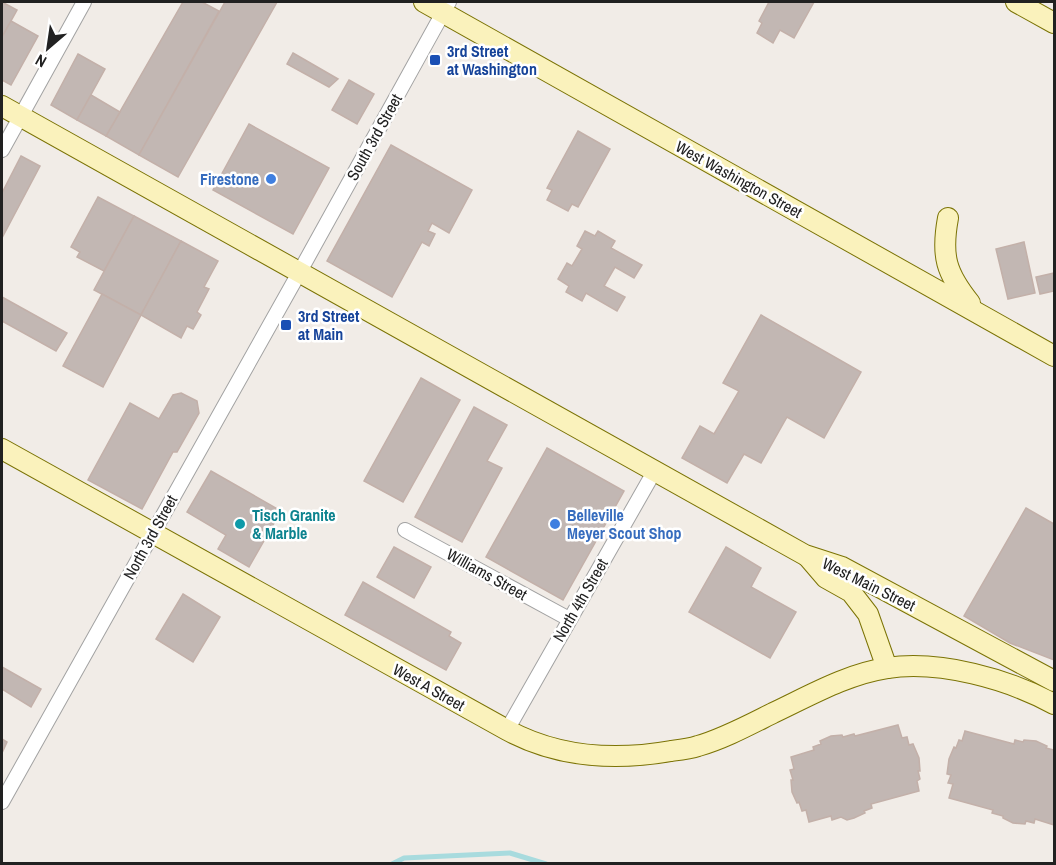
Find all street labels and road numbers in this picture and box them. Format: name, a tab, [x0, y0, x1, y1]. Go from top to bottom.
street label: South 3rd Street	[341, 90, 407, 184]
street label: West Washington Street	[672, 135, 807, 223]
street label: North 3rd Street	[118, 491, 182, 583]
street label: Williams Street	[443, 543, 532, 605]
street label: West Main Street	[819, 552, 920, 616]
street label: North 4th Street	[547, 554, 613, 646]
street label: West A Street	[389, 658, 469, 716]

